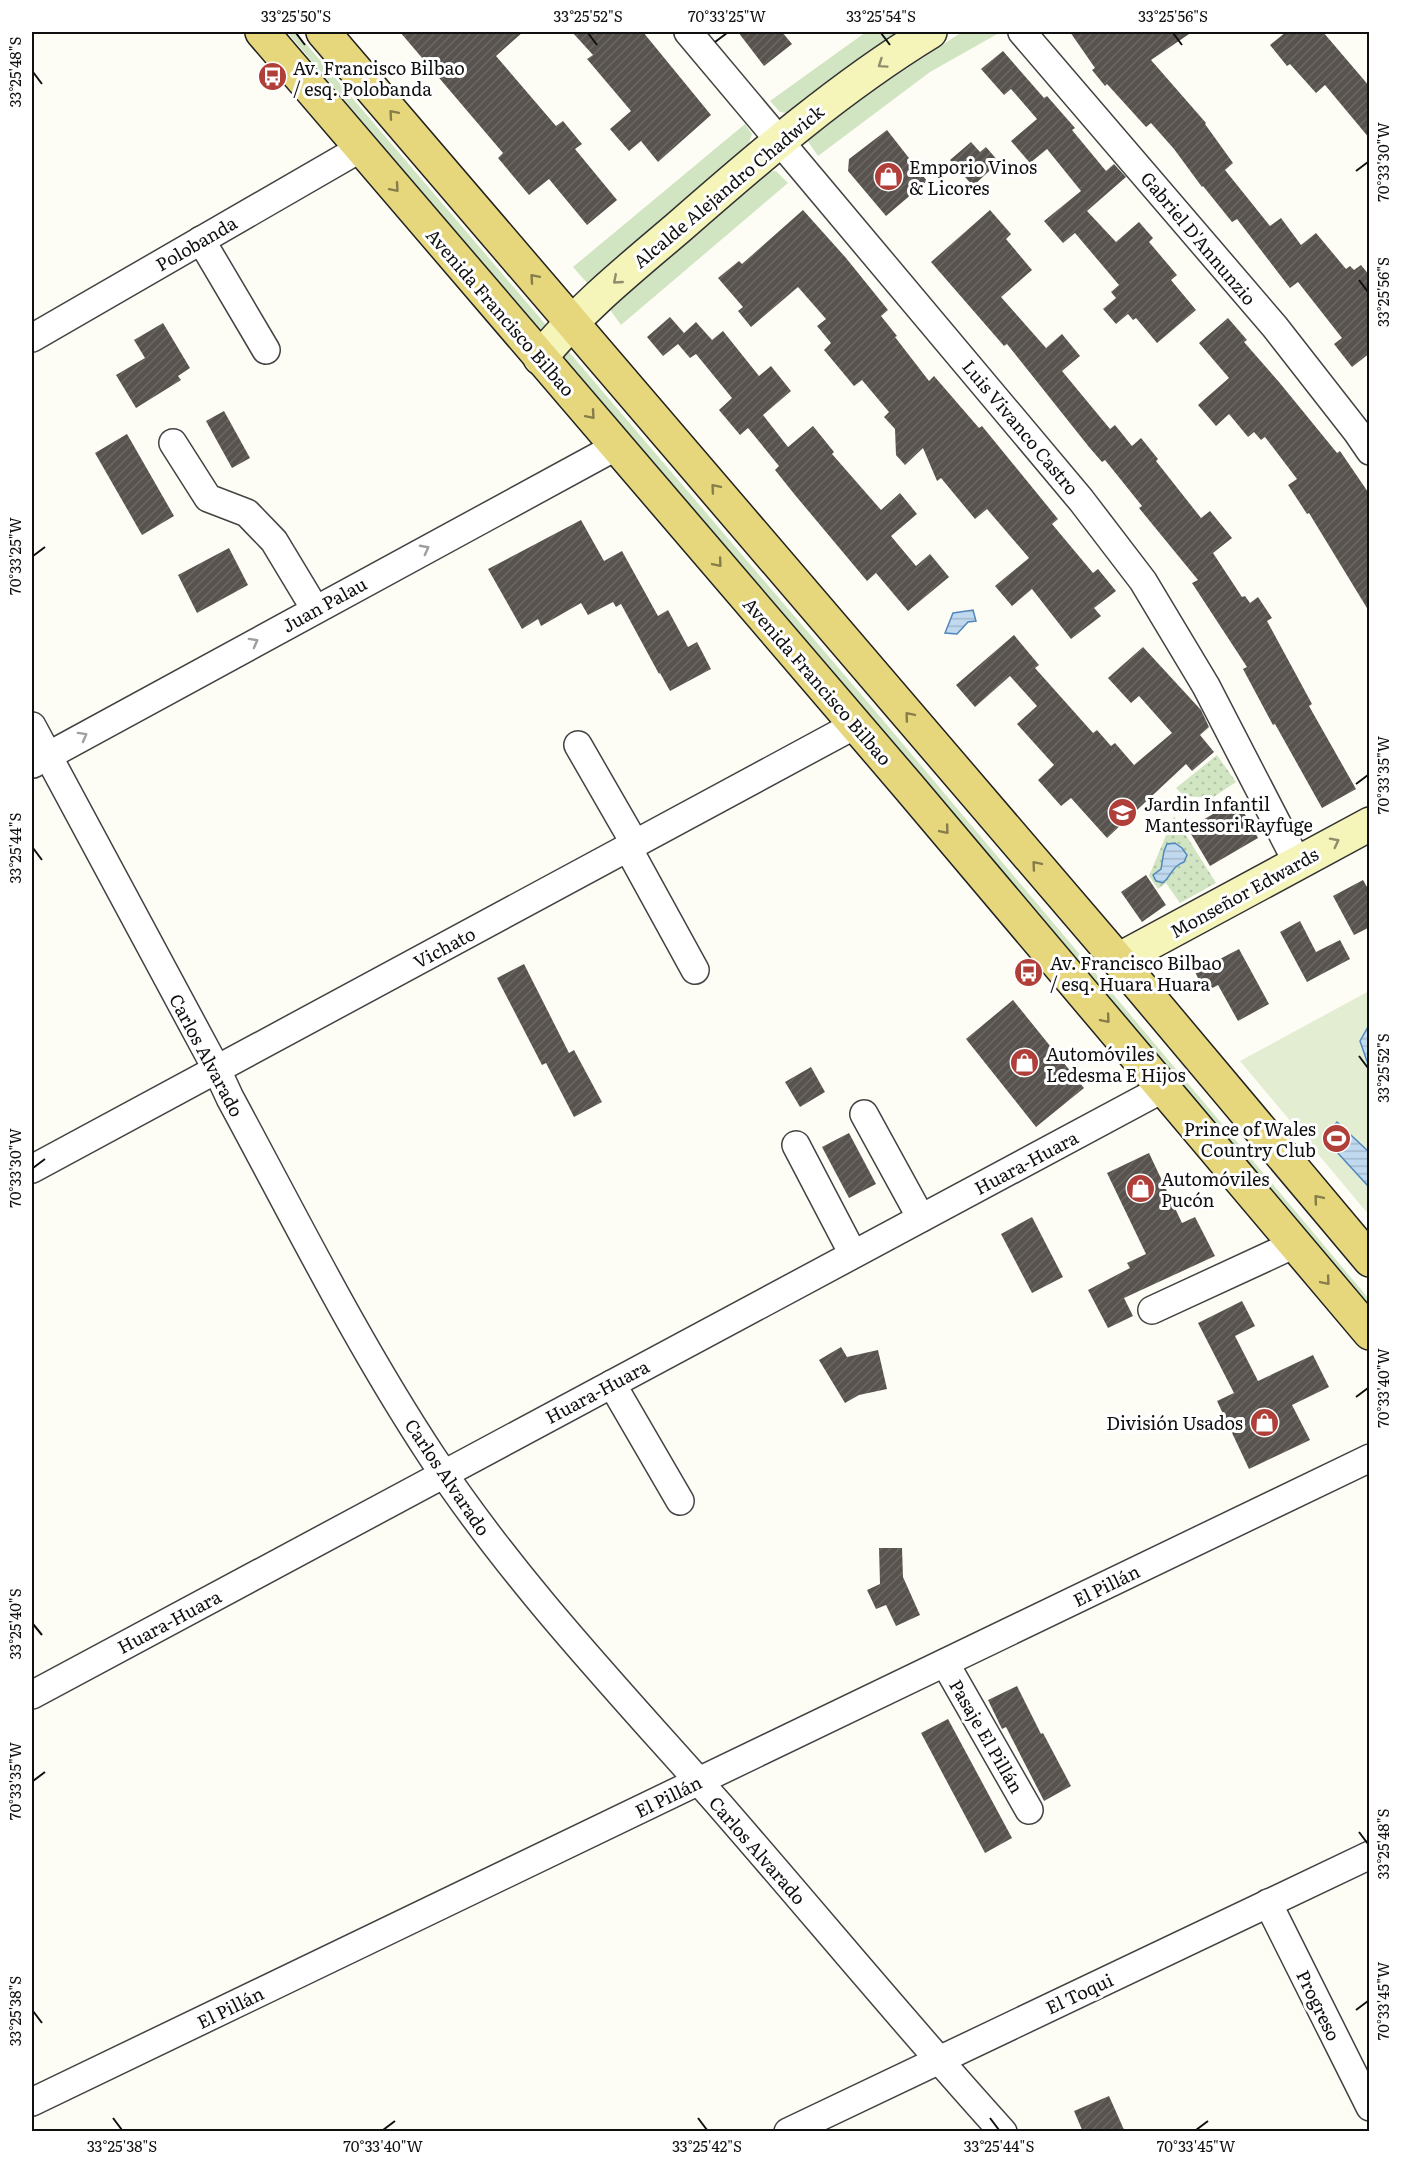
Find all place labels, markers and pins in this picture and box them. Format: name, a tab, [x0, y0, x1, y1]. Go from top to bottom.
place label: Av. Francisco Bilbao / esq. Polobanda	[293, 54, 465, 102]
bus stop icon: Av. Francisco Bilbao / esq. Polobanda	[256, 61, 288, 93]
place label: Emporio Vinos & Licores	[909, 153, 1037, 201]
shop icon: Emporio Vinos & Licores	[872, 160, 904, 192]
place label: Jardin Infantil Mantessori Rayfuge	[1144, 790, 1313, 838]
school or university icon: Jardin Infantil Mantessori Rayfuge	[1107, 797, 1139, 829]
place label: Av. Francisco Bilbao / esq. Huara Huara	[1050, 949, 1222, 997]
bus stop icon: Av. Francisco Bilbao / esq. Huara Huara	[1013, 956, 1045, 988]
place label: Automóviles Ledesma E Hijos	[1046, 1040, 1186, 1088]
shop icon: Automóviles Ledesma E Hijos	[1009, 1047, 1041, 1079]
place label: Prince of Wales Country Club	[1184, 1115, 1316, 1163]
sports icon: Prince of Wales Country Club	[1321, 1122, 1353, 1154]
place label: Automóviles Pucón	[1161, 1165, 1269, 1213]
shop icon: Automóviles Pucón	[1124, 1172, 1156, 1204]
shop icon: División Usados	[1248, 1406, 1280, 1438]
place label: División Usados	[1106, 1409, 1243, 1436]

